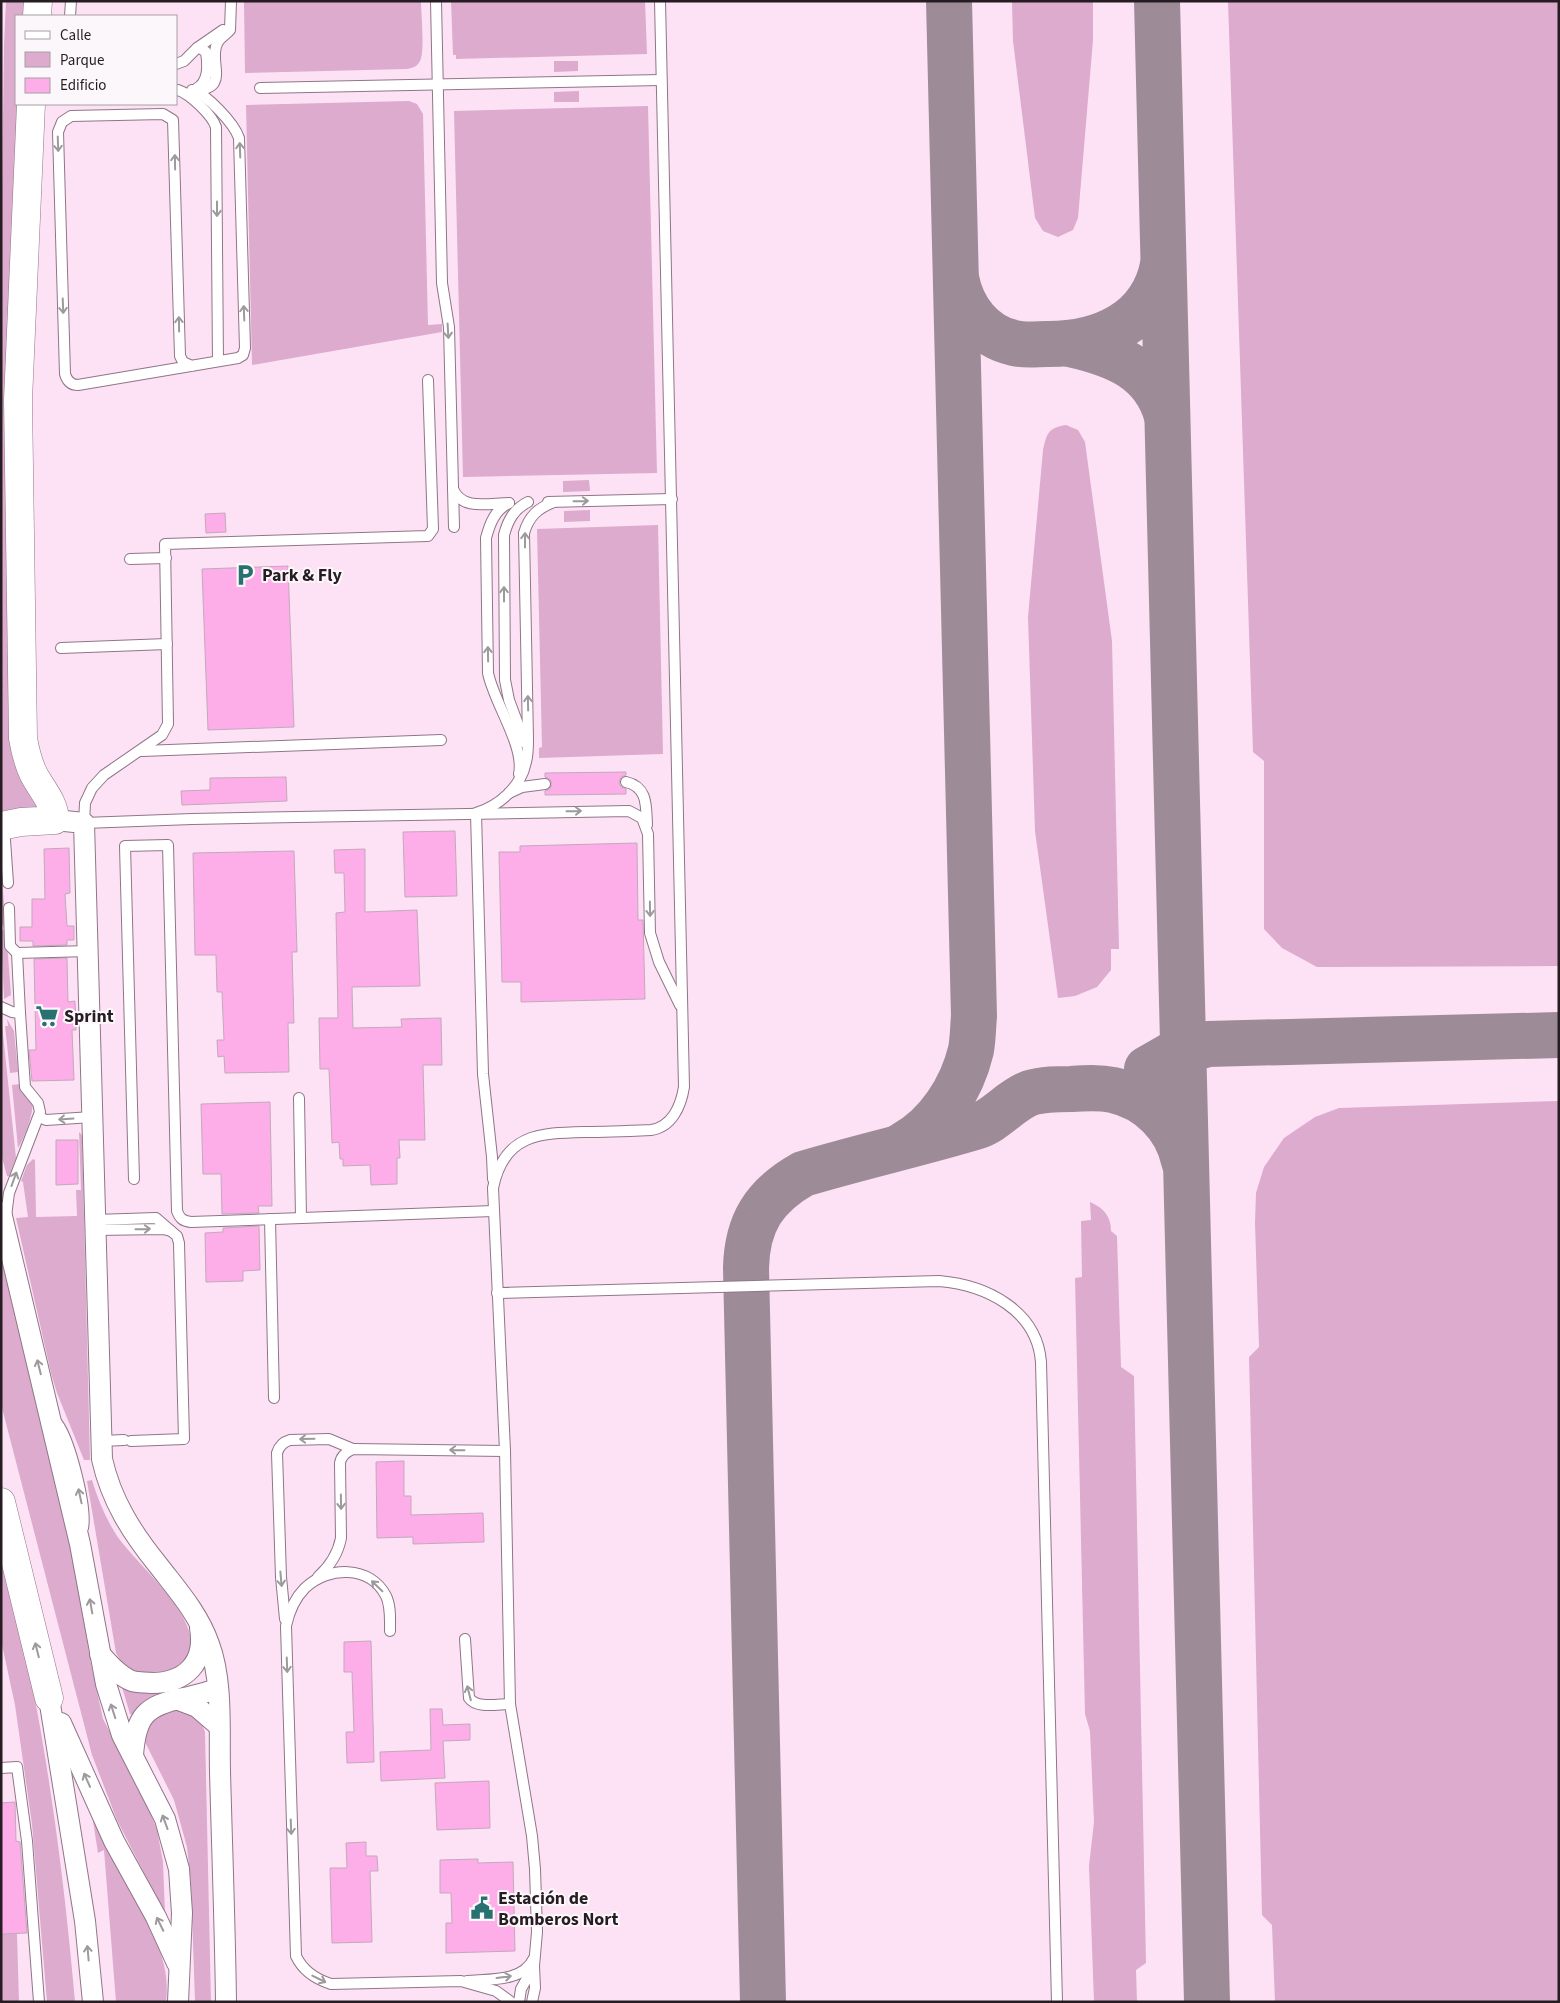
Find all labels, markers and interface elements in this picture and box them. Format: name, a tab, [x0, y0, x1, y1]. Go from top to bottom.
legend	[15, 15, 178, 105]
text: Calle	[60, 25, 91, 46]
text: Parque	[60, 50, 104, 71]
text: Edificio	[60, 75, 107, 96]
one-way arrow	[53, 136, 63, 152]
one-way arrow	[235, 143, 245, 159]
one-way arrow	[170, 154, 180, 170]
one-way arrow	[212, 200, 222, 217]
one-way arrow	[59, 298, 68, 314]
one-way arrow	[239, 305, 249, 322]
one-way arrow	[174, 317, 184, 333]
one-way arrow	[444, 323, 453, 339]
one-way arrow	[572, 496, 589, 506]
one-way arrow	[520, 533, 530, 549]
parking icon: Park & Fly	[232, 562, 258, 588]
place label: Park & Fly	[262, 563, 342, 588]
one-way arrow	[499, 586, 509, 602]
one-way arrow	[483, 647, 493, 663]
one-way arrow	[523, 695, 532, 711]
one-way arrow	[566, 806, 582, 816]
one-way arrow	[645, 900, 655, 917]
supermarket icon: Sprint	[34, 1003, 60, 1029]
place label: Sprint	[64, 1004, 114, 1029]
one-way arrow	[58, 1114, 74, 1123]
one-way arrow	[10, 1172, 19, 1188]
one-way arrow	[134, 1224, 151, 1234]
one-way arrow	[34, 1360, 43, 1376]
one-way arrow	[299, 1435, 315, 1444]
one-way arrow	[449, 1445, 465, 1455]
one-way arrow	[75, 1488, 84, 1504]
one-way arrow	[336, 1493, 345, 1509]
one-way arrow	[277, 1571, 286, 1587]
one-way arrow	[371, 1580, 383, 1592]
one-way arrow	[86, 1598, 96, 1614]
one-way arrow	[32, 1643, 42, 1659]
one-way arrow	[282, 1656, 292, 1672]
one-way arrow	[464, 1685, 473, 1701]
one-way arrow	[108, 1703, 118, 1719]
one-way arrow	[81, 1773, 91, 1788]
one-way arrow	[160, 1815, 169, 1830]
one-way arrow	[287, 1819, 296, 1835]
place label: Estación de Bomberos Nort	[498, 1886, 619, 1932]
public building icon: Estación de Bomberos Nort	[469, 1895, 495, 1921]
one-way arrow	[155, 1917, 165, 1932]
one-way arrow	[83, 1946, 93, 1962]
one-way arrow	[495, 1972, 511, 1982]
one-way arrow	[311, 1975, 326, 1984]

